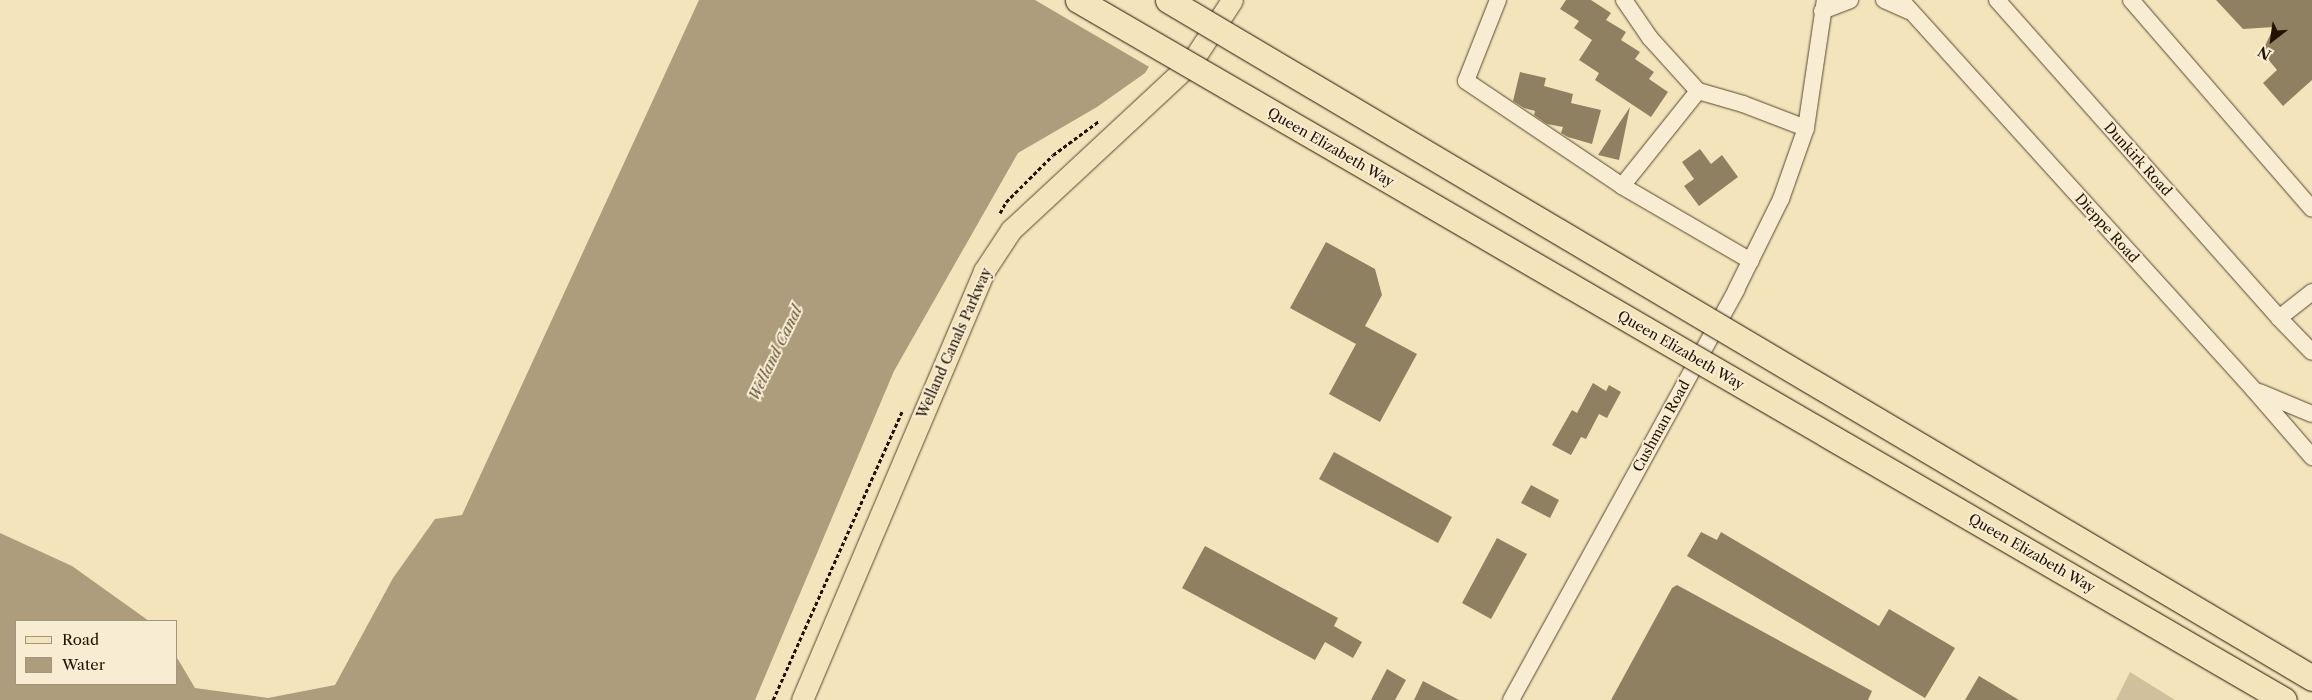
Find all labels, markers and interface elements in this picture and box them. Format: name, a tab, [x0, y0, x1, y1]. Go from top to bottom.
north arrow	[2247, 15, 2297, 65]
text: N	[2255, 42, 2274, 64]
street label: Queen Elizabeth Way	[1265, 104, 1397, 190]
street label: Dunkirk Road	[2100, 119, 2176, 199]
street label: Dieppe Road	[2072, 190, 2142, 266]
street label: Welland Canals Parkway	[913, 265, 995, 421]
water label: Welland Canal	[744, 303, 806, 403]
street label: Queen Elizabeth Way	[1615, 307, 1747, 393]
street label: Cushman Road	[1629, 377, 1693, 475]
street label: Queen Elizabeth Way	[1966, 510, 2098, 596]
legend	[15, 620, 178, 685]
text: Road	[62, 630, 99, 649]
text: Water	[62, 655, 105, 674]

